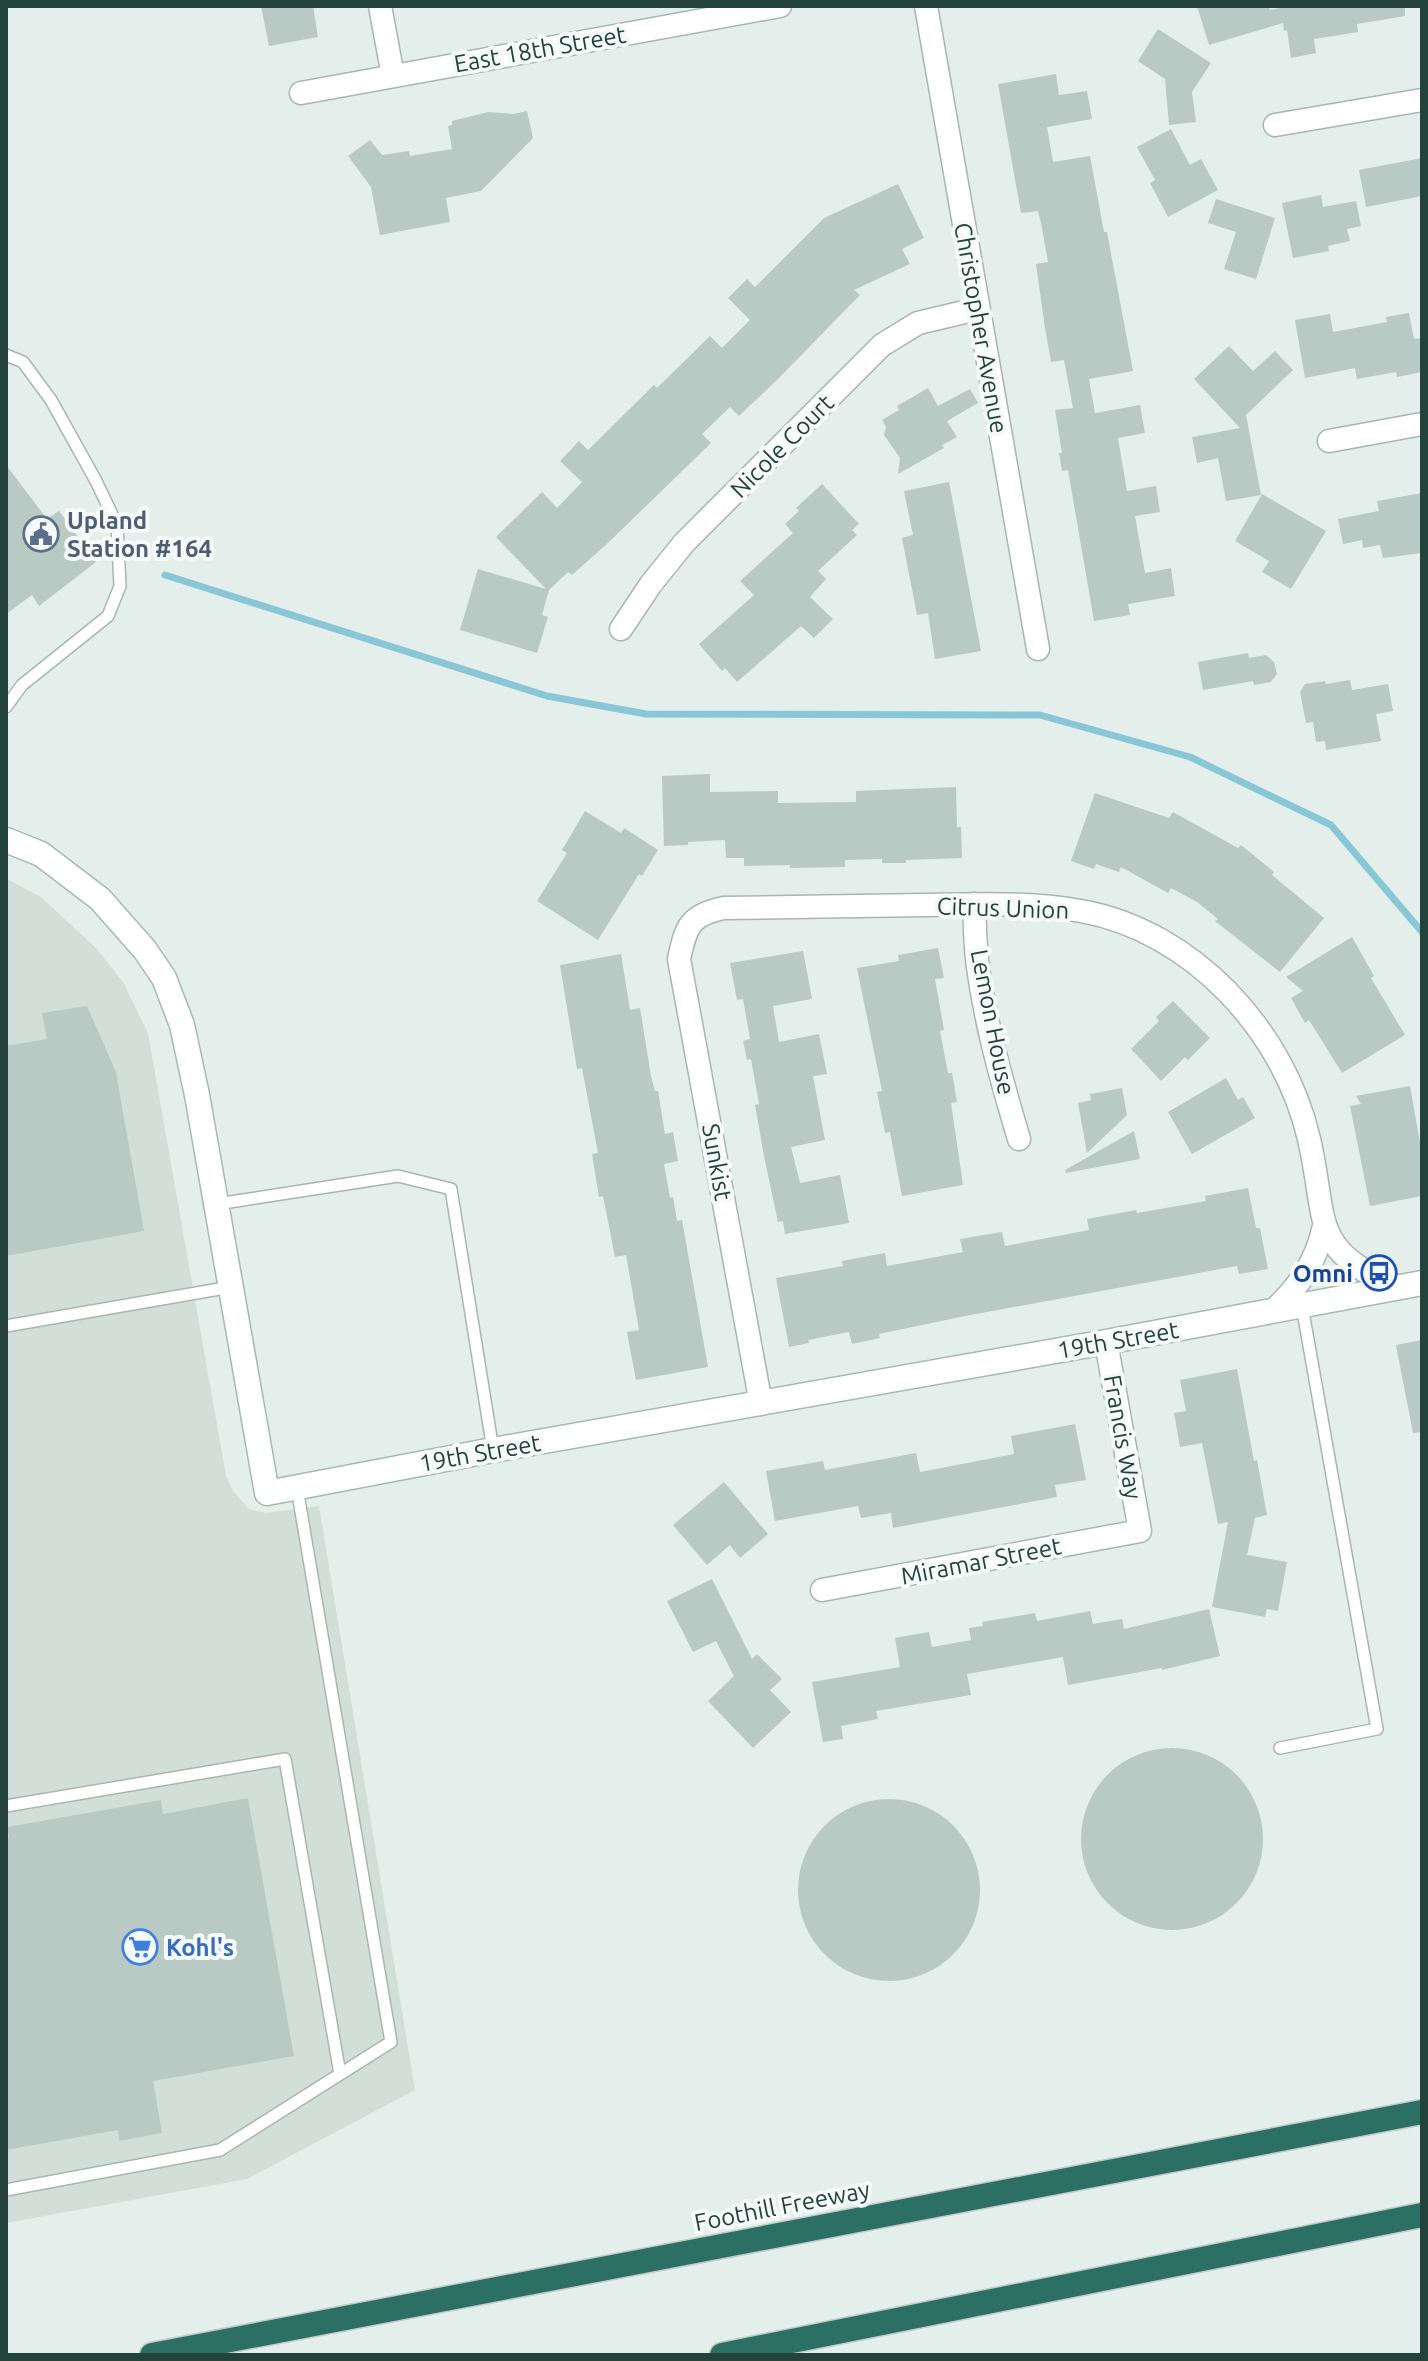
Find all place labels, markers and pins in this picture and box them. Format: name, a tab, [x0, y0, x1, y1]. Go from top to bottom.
place label: Upland Station #164	[67, 507, 212, 562]
public building icon: Upland Station #164	[22, 515, 60, 553]
bus stop icon: Omni	[1360, 1254, 1398, 1292]
place label: Omni	[1293, 1260, 1353, 1287]
supermarket icon: Kohl's	[121, 1928, 159, 1966]
place label: Kohl's	[166, 1934, 234, 1961]

